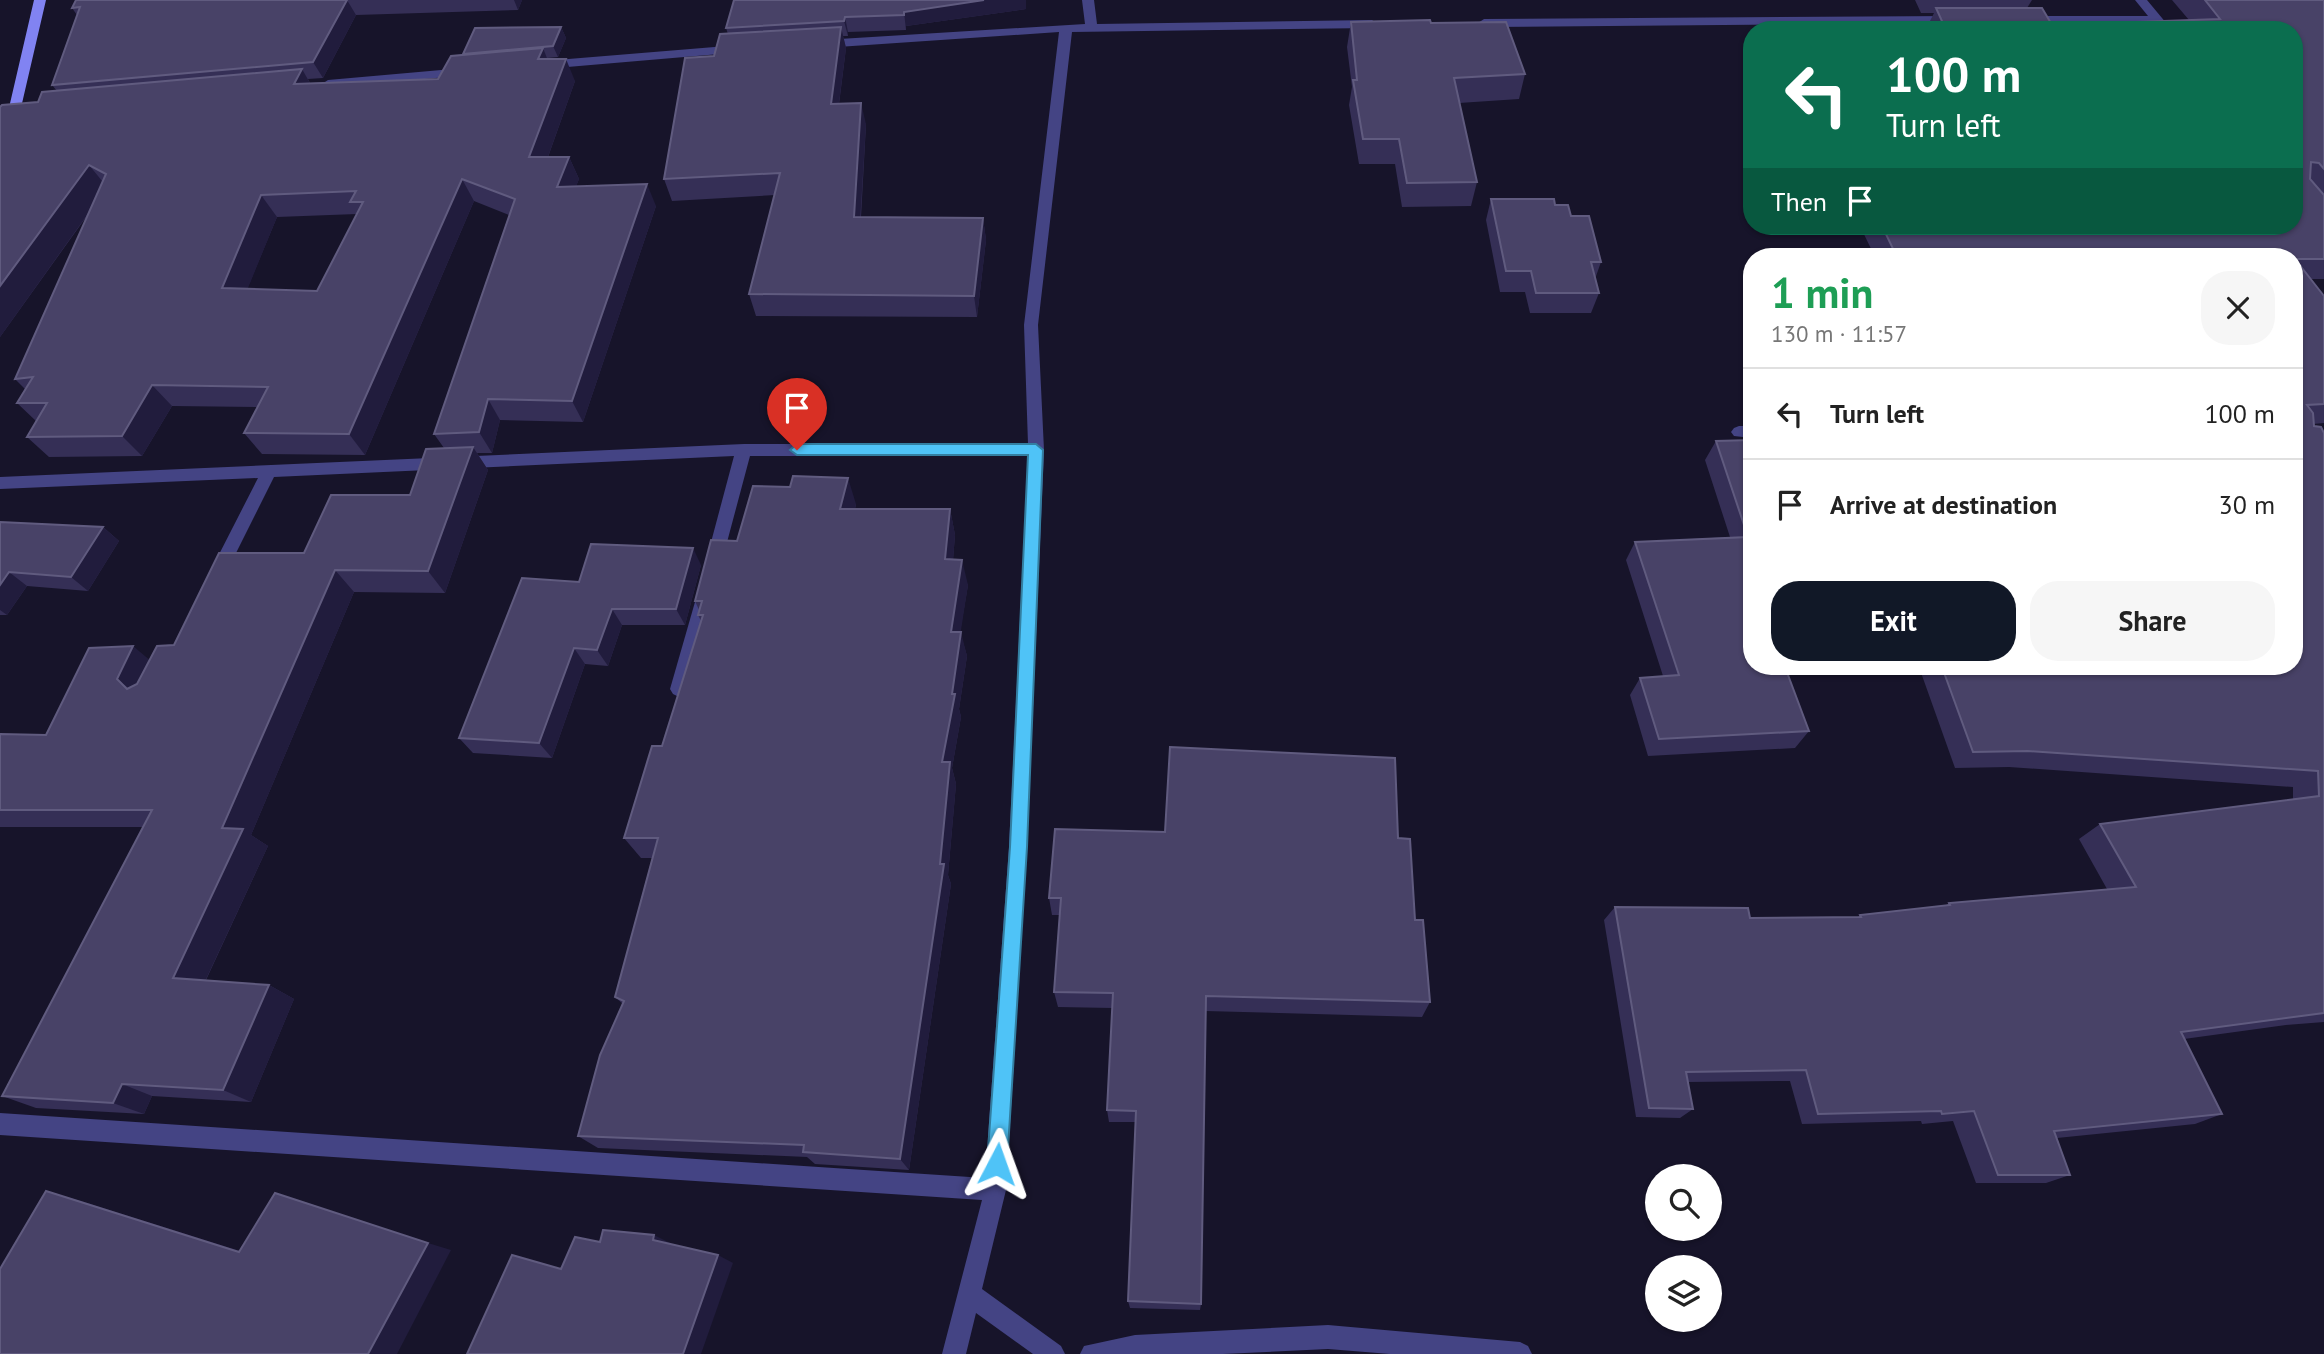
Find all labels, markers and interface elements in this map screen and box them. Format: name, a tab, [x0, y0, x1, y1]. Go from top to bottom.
text: 100 m	[1886, 42, 2021, 106]
icon: left	[1771, 49, 1862, 140]
text: Turn left	[1886, 104, 2001, 146]
icon: arrive	[1841, 182, 1879, 220]
text: Then	[1771, 185, 1827, 218]
text: 1 min	[1771, 265, 1873, 320]
button: close	[2201, 271, 2275, 345]
text: 130 m · 11:57	[1771, 319, 1907, 348]
pin	[767, 378, 827, 450]
icon: arrive	[778, 389, 816, 427]
icon: left	[1771, 395, 1809, 433]
text: Turn left	[1830, 397, 1924, 430]
text: 100 m	[2204, 397, 2275, 430]
icon: arrive	[1771, 486, 1809, 524]
text: Arrive at destination	[1830, 488, 2057, 521]
text: 30 m	[2219, 488, 2275, 521]
button: Exit	[1771, 581, 2016, 661]
button: Share	[2030, 581, 2275, 661]
position arrow	[960, 1127, 1034, 1201]
map controls	[1645, 1164, 1722, 1332]
button: search	[1645, 1164, 1722, 1241]
button: layers	[1645, 1255, 1722, 1332]

